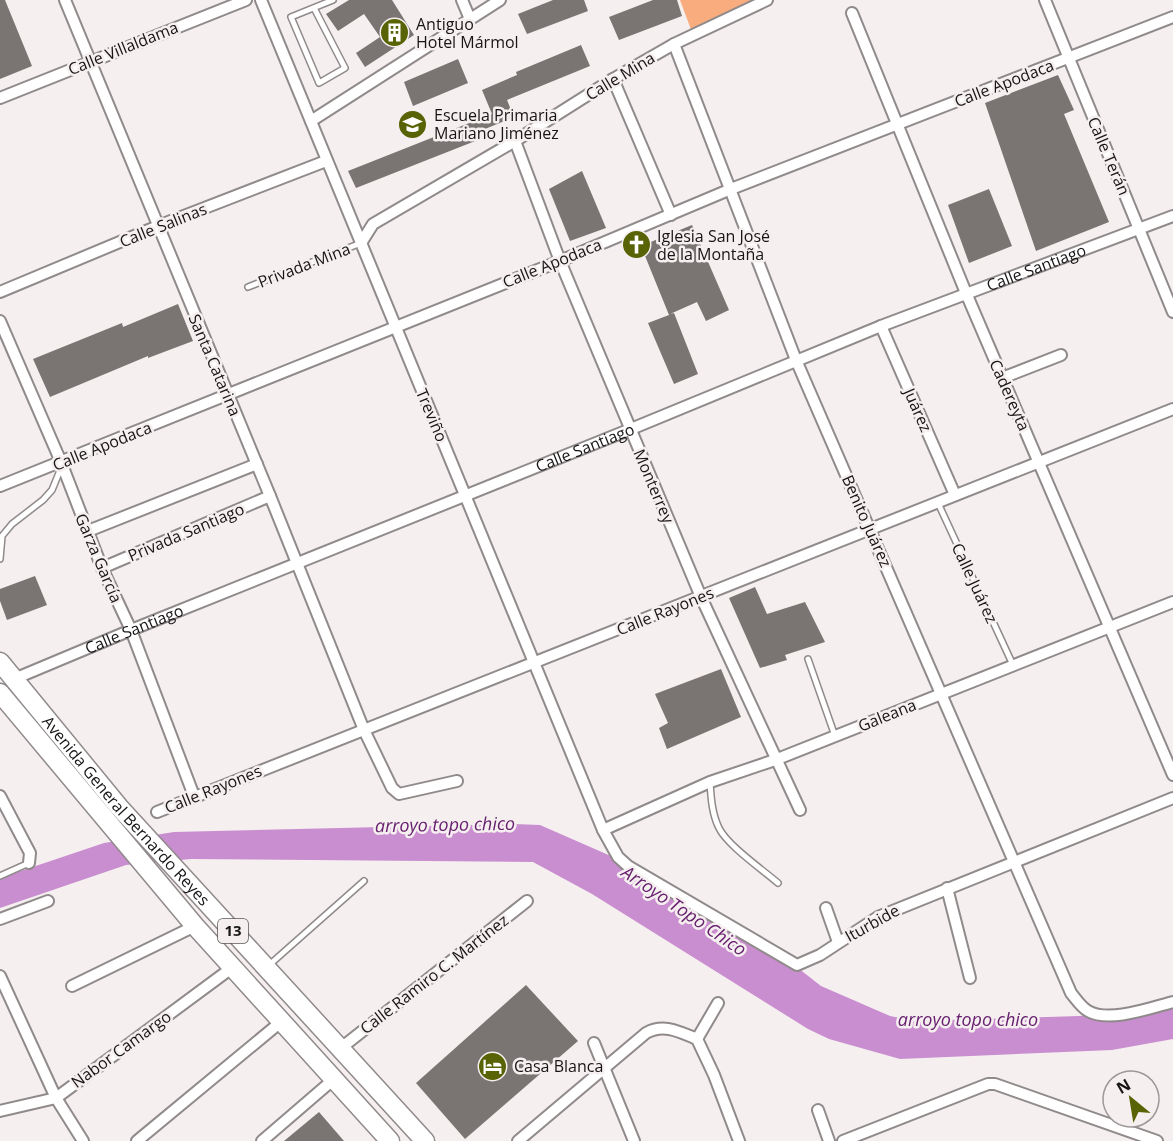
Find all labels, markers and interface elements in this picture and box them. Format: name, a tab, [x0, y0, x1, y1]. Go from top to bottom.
place label: Antiguo Hotel Mármol	[416, 13, 519, 53]
street label: Calle Villaldama	[65, 16, 181, 80]
building icon: Antiguo Hotel Mármol	[379, 17, 411, 49]
street label: Calle Mina	[581, 47, 659, 105]
street label: Calle Apodaca	[951, 54, 1057, 112]
place label: Escuela Primaria Mariano Jiménez	[434, 104, 559, 144]
school or university icon: Escuela Primaria Mariano Jiménez	[397, 108, 429, 140]
street label: Calle Terán	[1083, 113, 1135, 199]
street label: Calle Salinas	[116, 198, 210, 252]
place label: Iglesia San José de la Montaña	[657, 225, 770, 265]
church icon: Iglesia San José de la Montaña	[620, 229, 652, 261]
street label: Calle Apodaca	[499, 233, 605, 293]
street label: Privada Mina	[255, 237, 353, 293]
street label: Calle Santiago	[983, 239, 1089, 296]
street label: Santa Catarina	[184, 310, 246, 420]
street label: Cadereyta	[985, 356, 1035, 434]
street label: Juárez	[898, 383, 937, 435]
street label: Treviño	[411, 385, 453, 445]
street label: Calle Apodaca	[49, 416, 155, 476]
street label: Calle Santiago	[532, 418, 638, 477]
street label: Monterrey	[629, 446, 680, 527]
street label: Benito Juárez	[837, 471, 897, 571]
street label: Privada Santiago	[124, 498, 248, 566]
street label: Garza García	[70, 510, 128, 606]
street label: Calle Juárez	[947, 539, 1003, 627]
street label: Calle Rayones	[613, 582, 717, 640]
street label: Calle Santiago	[81, 599, 187, 659]
street label: Galeana	[855, 693, 919, 737]
street label: Avenida General Bernardo Reyes	[37, 711, 215, 910]
street label: Calle Rayones	[161, 760, 265, 818]
water label: arroyo topo chico	[375, 811, 515, 837]
water label: Arroyo Topo Chico	[616, 858, 752, 961]
street label: Iturbide	[841, 899, 903, 947]
street label: Calle Ramiro C. Martínez	[355, 909, 513, 1039]
road number: 13	[218, 919, 248, 943]
street label: Nabor Camargo	[67, 1005, 175, 1093]
water label: arroyo topo chico	[898, 1007, 1038, 1031]
hotel icon: Casa Blanca	[477, 1050, 509, 1082]
place label: Casa Blanca	[514, 1055, 603, 1077]
north arrow	[1101, 1069, 1161, 1129]
text: N	[1112, 1073, 1135, 1099]

